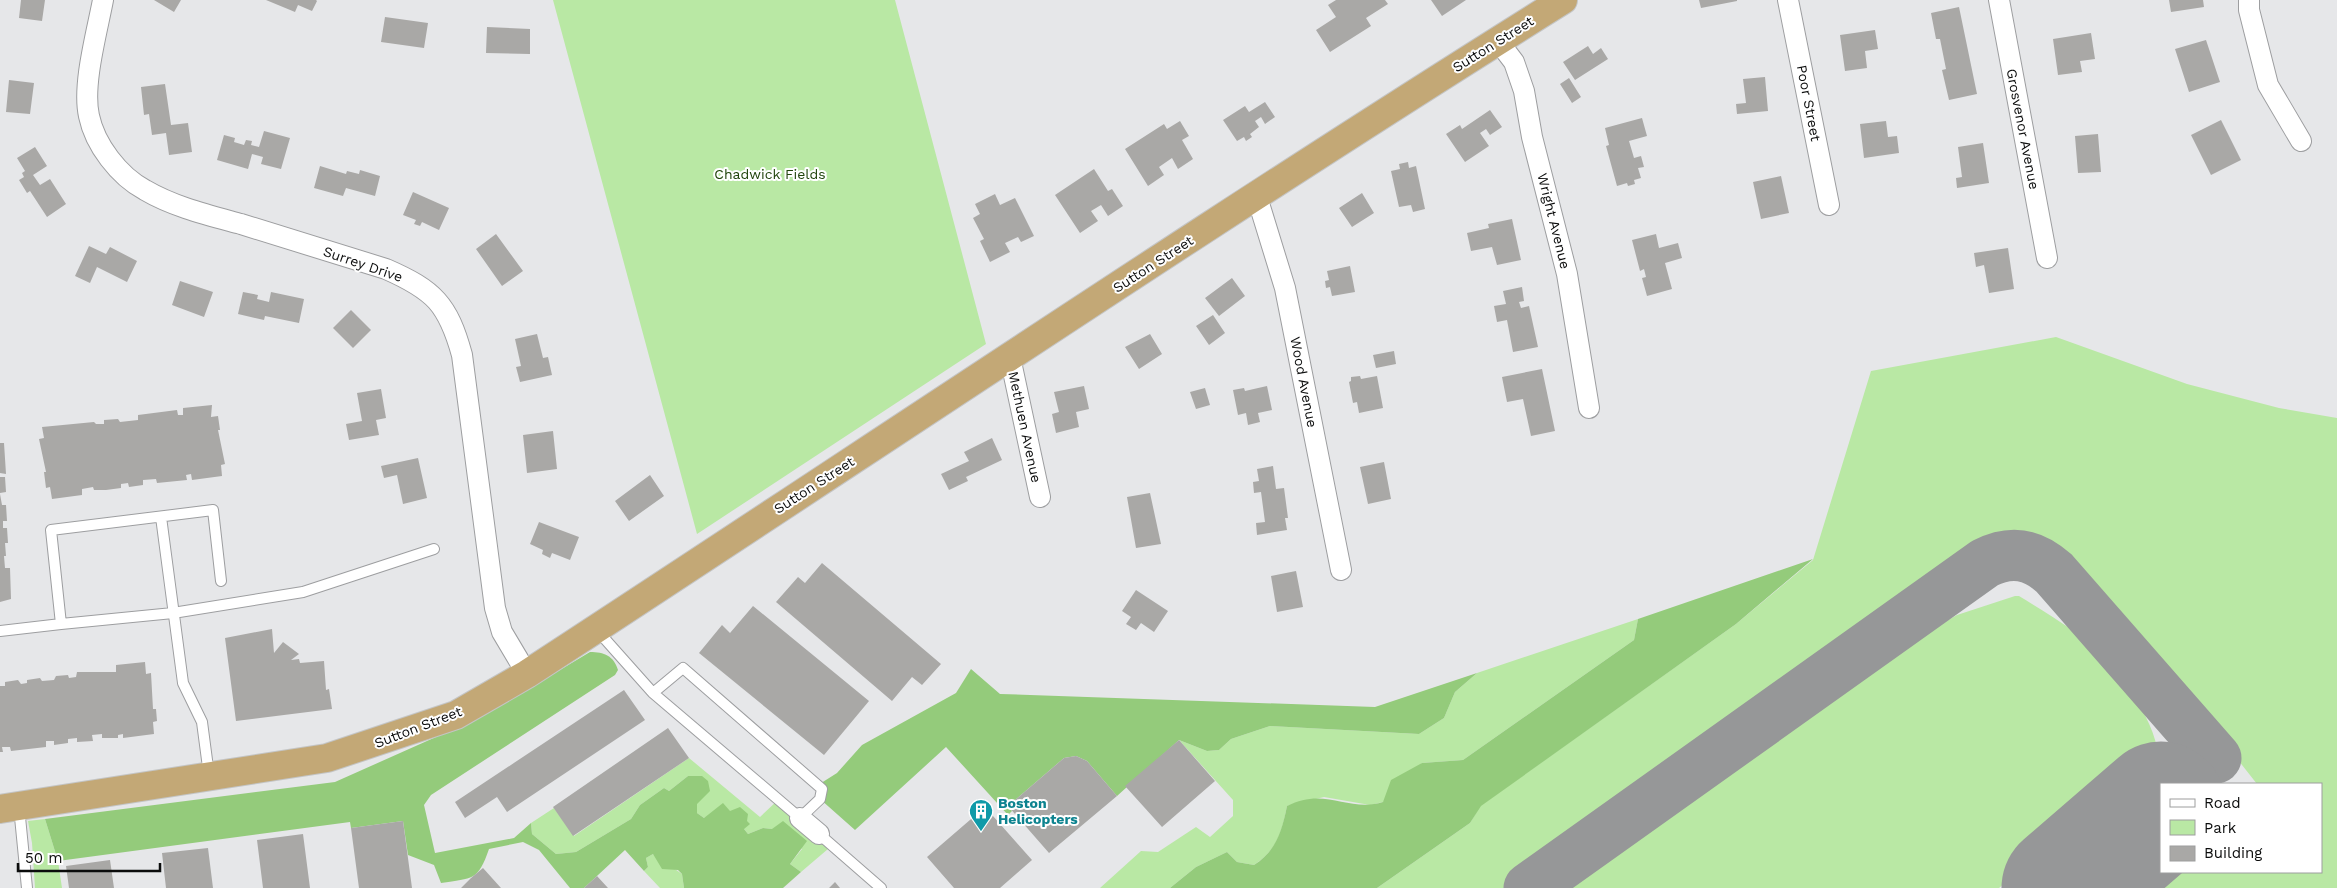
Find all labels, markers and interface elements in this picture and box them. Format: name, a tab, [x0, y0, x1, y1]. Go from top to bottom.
street label: Sutton Street	[1450, 13, 1537, 75]
street label: Poor Street	[1794, 63, 1824, 143]
street label: Grosvenor Avenue	[2003, 67, 2043, 191]
park label: Chadwick Fields	[714, 166, 826, 182]
street label: Wright Avenue	[1534, 171, 1574, 271]
street label: Sutton Street	[1110, 232, 1196, 296]
street label: Surrey Drive	[321, 243, 405, 285]
street label: Wood Avenue	[1287, 335, 1321, 429]
street label: Methuen Avenue	[1005, 370, 1045, 484]
street label: Sutton Street	[771, 453, 857, 517]
street label: Sutton Street	[372, 703, 464, 751]
legend	[2160, 783, 2322, 873]
text: Road	[2204, 794, 2241, 812]
place label: Boston Helicopters	[998, 795, 1078, 827]
building icon: Boston Helicopters	[968, 798, 994, 832]
text: Park	[2204, 819, 2237, 837]
scale bar	[18, 840, 160, 872]
text: Building	[2204, 844, 2262, 862]
text: 50 m	[25, 849, 62, 867]

